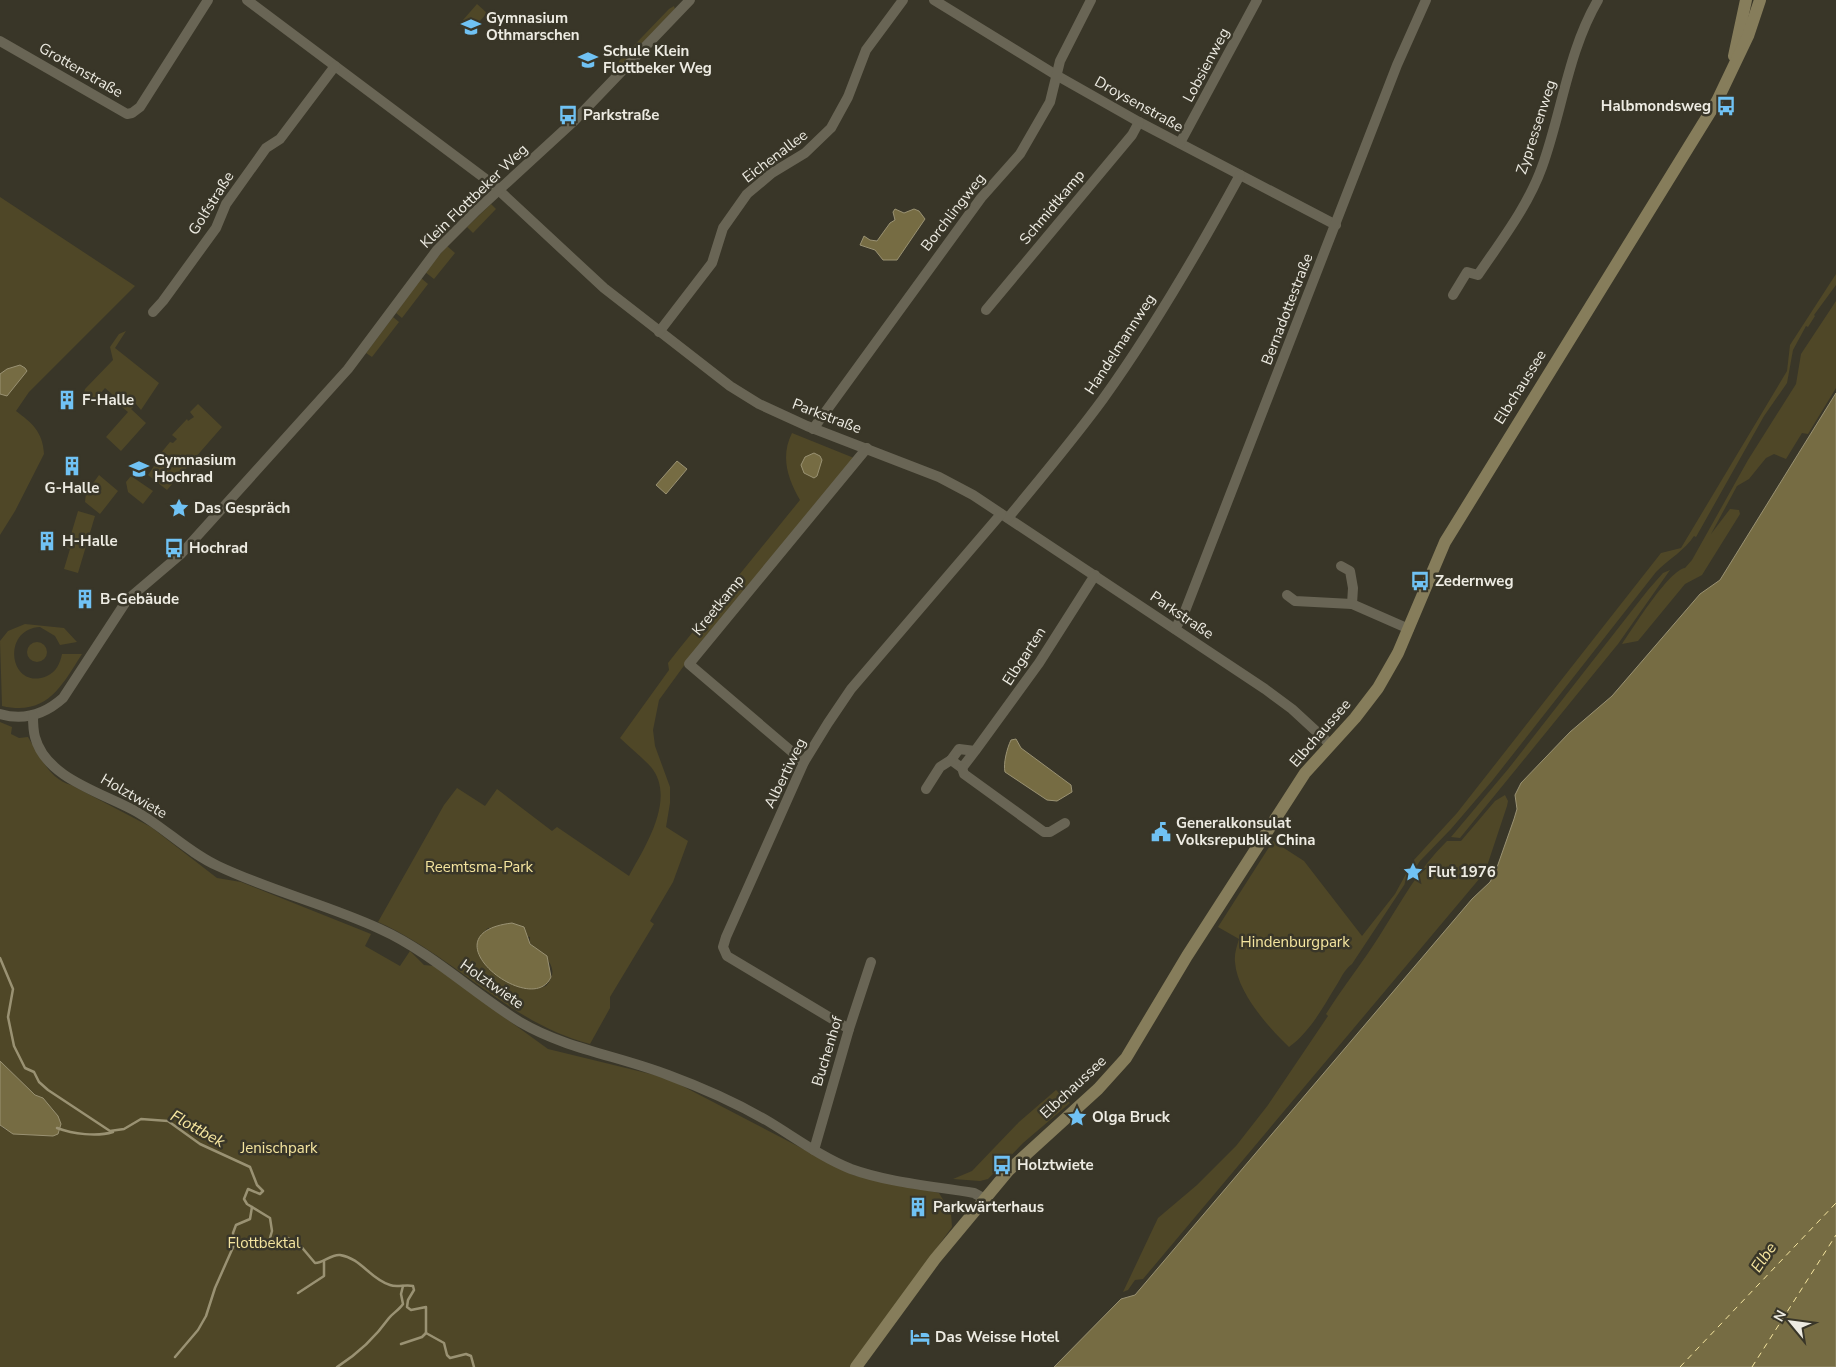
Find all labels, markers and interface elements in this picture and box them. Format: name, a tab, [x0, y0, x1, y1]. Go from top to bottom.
place label: Gymnasium Othmarschen	[486, 8, 580, 45]
school or university icon: Gymnasium Othmarschen	[460, 16, 482, 38]
street label: Lobsienweg	[1178, 24, 1234, 106]
street label: Grottenstraße	[35, 38, 127, 102]
place label: Schule Klein Flottbeker Weg	[603, 41, 712, 78]
school or university icon: Schule Klein Flottbeker Weg	[577, 49, 599, 71]
street label: Droysenstraße	[1091, 71, 1187, 137]
street label: Zypressenweg	[1511, 77, 1561, 177]
bus stop icon: Halbmondsweg	[1715, 95, 1737, 117]
place label: Halbmondsweg	[1601, 96, 1711, 116]
bus stop icon: Parkstraße	[557, 104, 579, 126]
place label: Parkstraße	[583, 105, 659, 125]
street label: Eichenallee	[738, 125, 812, 187]
street label: Klein Flottbeker Weg	[416, 139, 532, 253]
street label: Schmidtkamp	[1015, 165, 1089, 249]
street label: Golfstraße	[184, 167, 238, 239]
street label: Borchlingweg	[916, 169, 990, 255]
street label: Bernadottestraße	[1257, 250, 1317, 368]
street label: Handelmannweg	[1080, 290, 1160, 398]
street label: Elbchaussee	[1489, 346, 1551, 428]
building icon: F-Halle	[56, 389, 78, 411]
place label: F-Halle	[82, 390, 134, 410]
street label: Parkstraße	[789, 394, 865, 438]
place label: Gymnasium Hochrad	[154, 450, 236, 487]
building icon: G-Halle	[61, 455, 83, 477]
school or university icon: Gymnasium Hochrad	[128, 458, 150, 480]
place label: G-Halle	[45, 478, 99, 498]
place icon: Das Gespräch	[168, 497, 190, 519]
place label: Das Gespräch	[194, 498, 290, 518]
building icon: H-Halle	[36, 530, 58, 552]
place label: H-Halle	[62, 531, 118, 551]
bus stop icon: Hochrad	[163, 537, 185, 559]
place label: Hochrad	[189, 538, 248, 558]
street label: Kreetkamp	[687, 570, 749, 640]
bus stop icon: Zedernweg	[1409, 570, 1431, 592]
place label: Zedernweg	[1435, 571, 1514, 591]
street label: Parkstraße	[1146, 586, 1218, 644]
building icon: B-Gebäude	[74, 588, 96, 610]
place label: B-Gebäude	[100, 589, 179, 609]
street label: Elbgarten	[998, 623, 1050, 689]
street label: Elbchaussee	[1285, 695, 1355, 771]
street label: Albertiweg	[759, 735, 811, 811]
street label: Holztwiete	[97, 769, 171, 823]
place label: Generalkonsulat Volksrepublik China	[1175, 813, 1315, 850]
public building icon: Generalkonsulat Volksrepublik China	[1150, 821, 1172, 843]
park label: Reemtsma-Park	[425, 857, 534, 877]
place icon: Flut 1976	[1402, 861, 1424, 883]
place label: Flut 1976	[1428, 862, 1496, 882]
park label: Hindenburgpark	[1240, 932, 1350, 952]
street label: Holztwiete	[456, 955, 528, 1013]
street label: Buchenhof	[807, 1013, 847, 1089]
street label: Elbchaussee	[1035, 1051, 1111, 1123]
water label: Flottbek	[166, 1105, 230, 1153]
place icon: Olga Bruck	[1066, 1106, 1088, 1128]
place label: Olga Bruck	[1092, 1107, 1171, 1127]
park label: Jenischpark	[239, 1138, 318, 1158]
bus stop icon: Holztwiete	[991, 1154, 1013, 1176]
place label: Holztwiete	[1017, 1155, 1094, 1175]
building icon: Parkwärterhaus	[907, 1196, 929, 1218]
place label: Parkwärterhaus	[933, 1197, 1044, 1217]
park label: Flottbektal	[228, 1233, 301, 1253]
water label: Elbe	[1746, 1238, 1782, 1277]
north arrow	[1766, 1297, 1816, 1347]
text: N	[1769, 1307, 1791, 1325]
hotel icon: Das Weisse Hotel	[909, 1326, 931, 1348]
place label: Das Weisse Hotel	[935, 1327, 1060, 1347]

